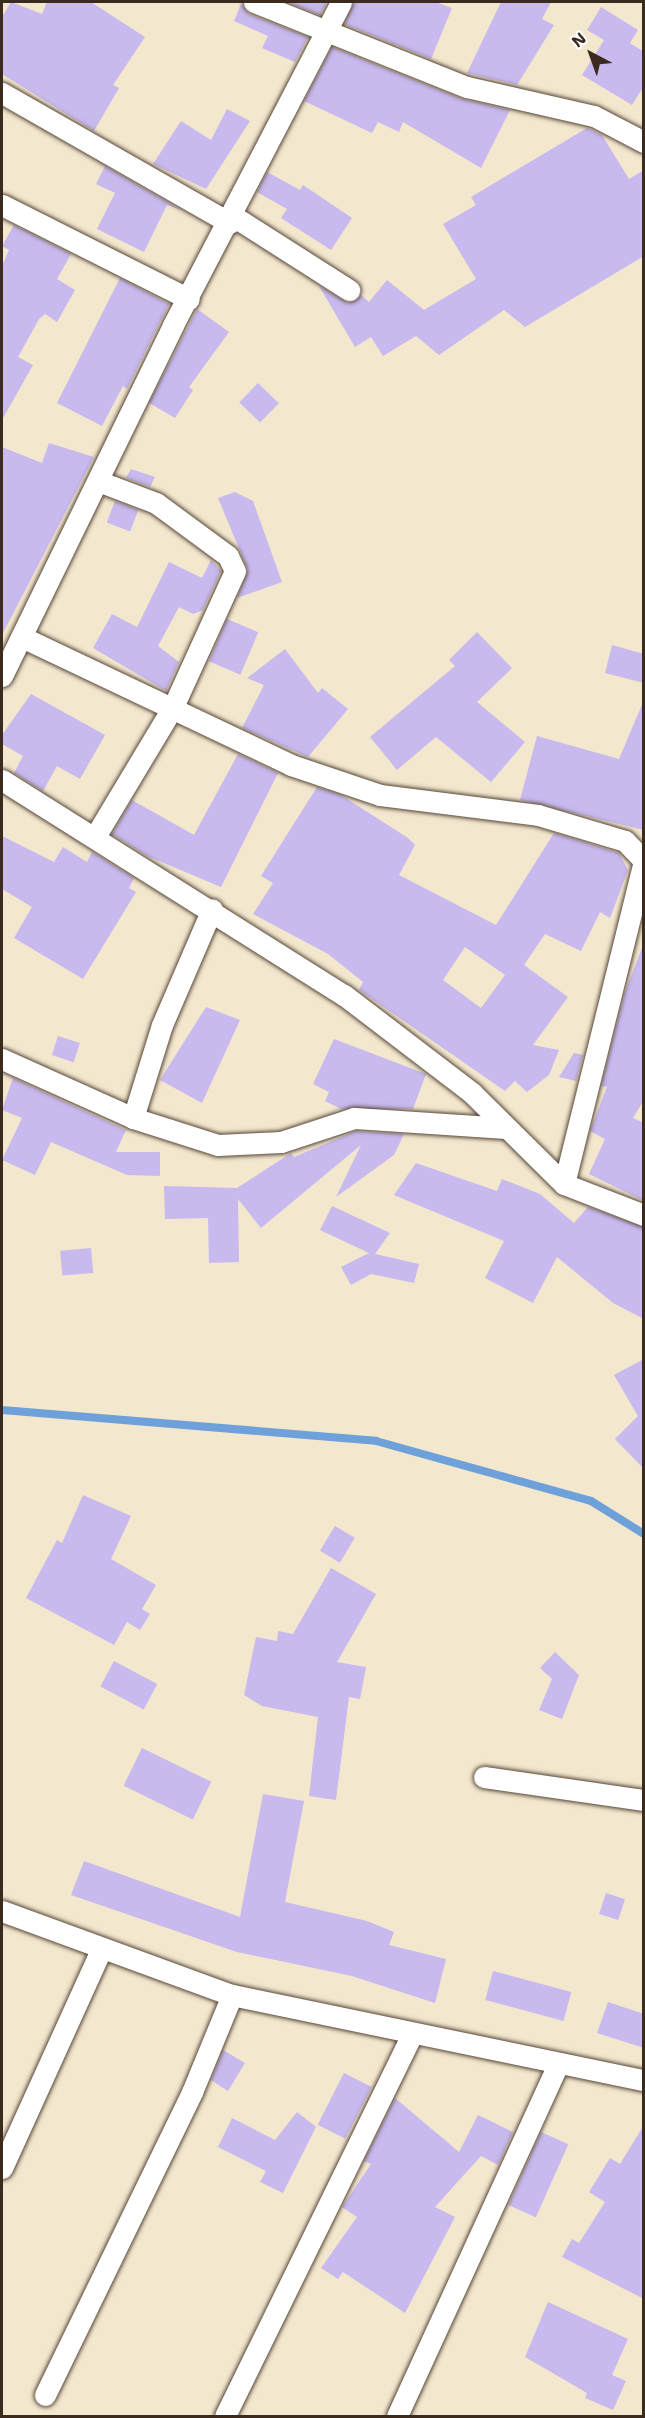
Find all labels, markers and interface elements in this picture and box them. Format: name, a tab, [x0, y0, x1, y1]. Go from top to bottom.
north arrow	[561, 24, 621, 84]
text: N	[567, 28, 591, 52]

